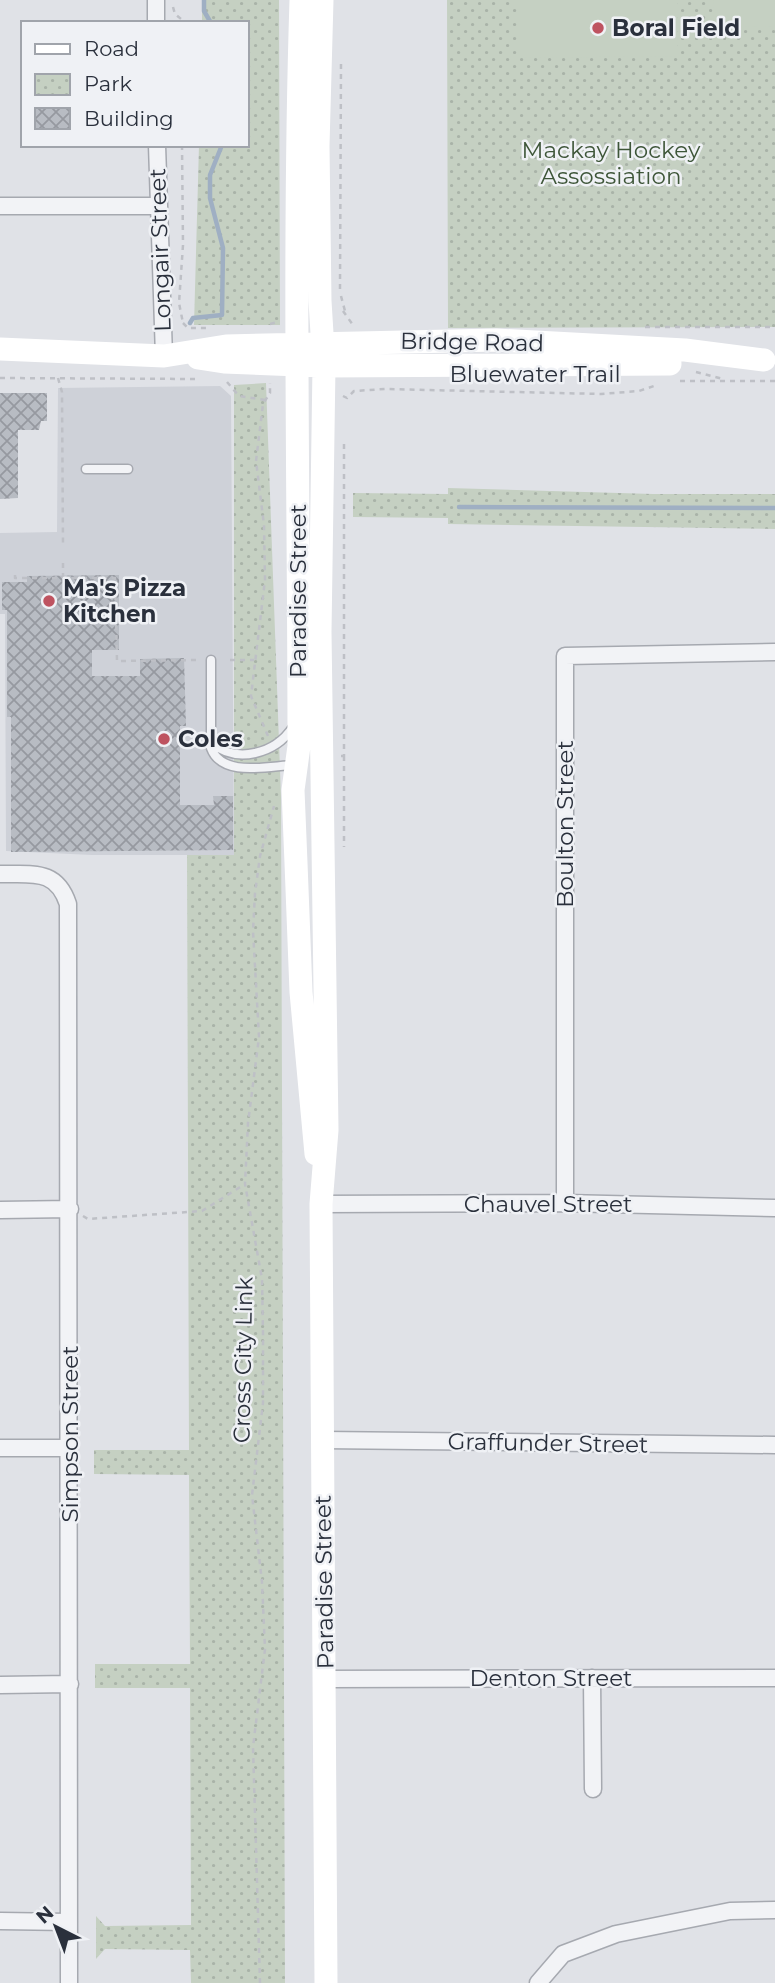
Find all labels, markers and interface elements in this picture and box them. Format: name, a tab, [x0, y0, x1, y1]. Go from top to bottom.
place label: Boral Field	[612, 14, 740, 42]
marker: Boral Field	[590, 20, 606, 36]
legend	[21, 21, 248, 147]
text: Road	[84, 36, 139, 61]
text: Park	[84, 71, 132, 96]
text: Building	[84, 106, 174, 131]
park label: Mackay Hockey Assossiation	[522, 136, 701, 190]
street label: Longair Street	[143, 168, 177, 332]
street label: Bridge Road	[400, 327, 544, 357]
street label: Bluewater Trail	[449, 360, 621, 388]
street label: Paradise Street	[284, 504, 312, 678]
place label: Ma's Pizza Kitchen	[63, 574, 186, 628]
marker: Ma's Pizza Kitchen	[41, 593, 57, 609]
place label: Coles	[178, 725, 243, 753]
marker: Coles	[156, 731, 172, 747]
street label: Boulton Street	[551, 740, 579, 908]
street label: Chauvel Street	[464, 1190, 632, 1218]
street label: Cross City Link	[228, 1276, 258, 1443]
street label: Simpson Street	[56, 1345, 84, 1523]
street label: Graffunder Street	[447, 1427, 649, 1459]
street label: Paradise Street	[308, 1495, 340, 1669]
street label: Denton Street	[470, 1664, 632, 1692]
north arrow	[21, 1892, 91, 1962]
text: N	[32, 1901, 58, 1928]

